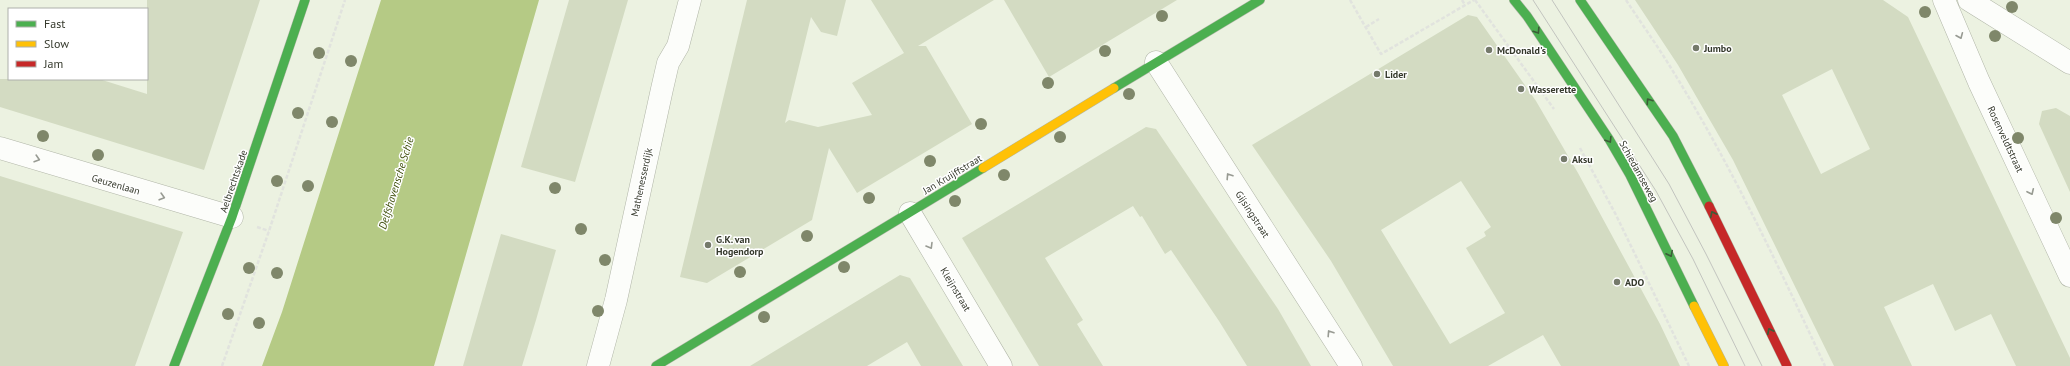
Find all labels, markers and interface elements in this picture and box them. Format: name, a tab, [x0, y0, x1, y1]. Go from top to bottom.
legend	[8, 8, 148, 80]
text: Fast	[44, 16, 65, 31]
one-way arrow	[1533, 27, 1540, 34]
one-way arrow	[1955, 32, 1963, 39]
text: Slow	[44, 36, 69, 51]
place label: Jumbo	[1703, 42, 1732, 55]
marker: Jumbo	[1691, 43, 1701, 53]
place label: McDonald's	[1497, 44, 1546, 57]
marker: McDonald's	[1484, 45, 1494, 55]
text: Jam	[43, 56, 63, 71]
place label: Lider	[1385, 68, 1407, 81]
marker: Lider	[1372, 69, 1382, 79]
place label: Wasserette	[1529, 83, 1576, 96]
marker: Wasserette	[1516, 84, 1526, 94]
one-way arrow	[1646, 98, 1654, 105]
street label: Rosenveldtstraat	[1985, 104, 2027, 175]
water label: Delfshavensche Schie	[375, 135, 417, 231]
one-way arrow	[1604, 136, 1612, 143]
street label: Schiedamseweg	[1616, 138, 1661, 204]
street label: Mathenesserdijk	[628, 146, 655, 218]
street label: Aelbrechtskade	[217, 148, 250, 214]
street label: Jan Kruijffstraat	[919, 151, 985, 198]
place label: Aksu	[1572, 153, 1593, 166]
marker: Aksu	[1559, 154, 1569, 164]
one-way arrow	[34, 155, 41, 163]
street label: Geuzenlaan	[90, 171, 142, 198]
one-way arrow	[1227, 174, 1234, 181]
street label: Gijsingstraat	[1233, 188, 1273, 241]
one-way arrow	[2026, 188, 2034, 196]
one-way arrow	[158, 192, 165, 201]
one-way arrow	[1710, 211, 1718, 218]
place label: G.K. van Hogendorp	[716, 233, 764, 258]
marker: G.K. van Hogendorp	[703, 240, 713, 250]
one-way arrow	[926, 242, 933, 249]
one-way arrow	[1665, 250, 1673, 257]
street label: Kleijnstraat	[937, 265, 974, 314]
place label: ADO	[1625, 276, 1645, 289]
marker: ADO	[1612, 277, 1622, 287]
one-way arrow	[1767, 328, 1775, 335]
one-way arrow	[1327, 330, 1334, 337]

